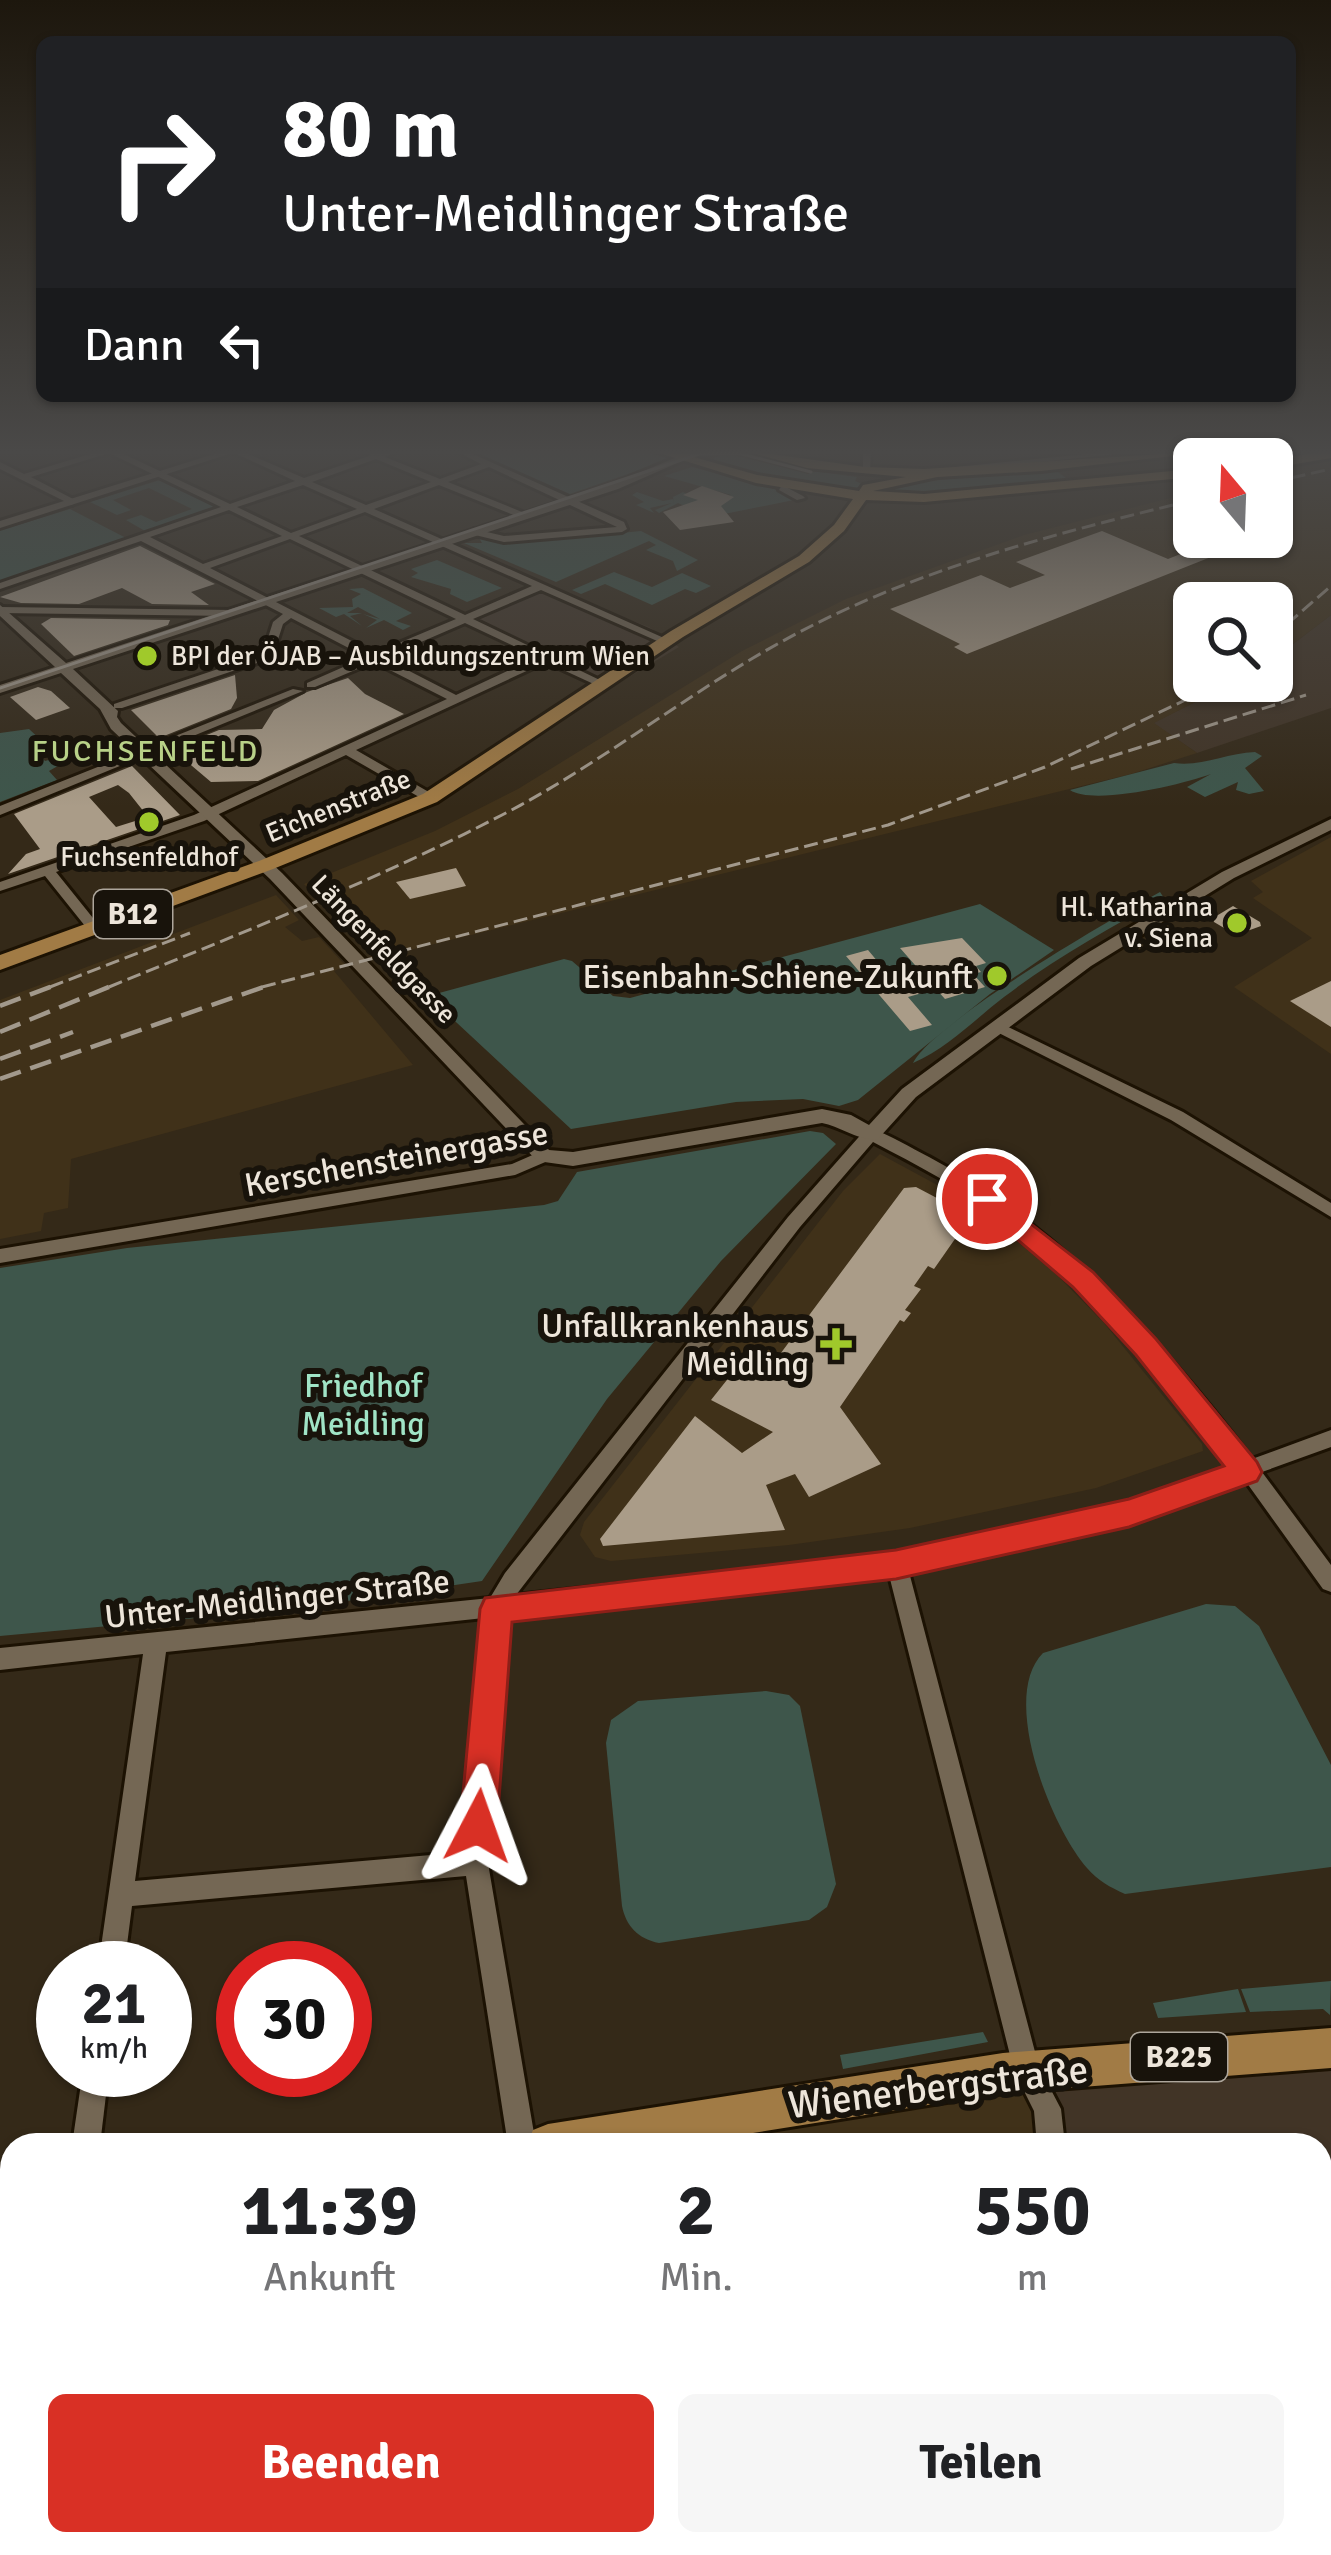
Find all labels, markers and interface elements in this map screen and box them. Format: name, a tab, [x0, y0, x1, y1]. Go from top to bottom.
text: 80 m	[282, 77, 459, 181]
icon: right	[84, 84, 240, 240]
text: Unter-Meidlinger Straße	[282, 180, 849, 247]
icon: left	[209, 312, 275, 378]
text: Dann	[84, 318, 185, 373]
north arrow	[1173, 438, 1293, 558]
map controls	[1173, 438, 1293, 702]
button: search	[1173, 582, 1293, 702]
place label: BPI der ÖJAB – Ausbildungszentrum Wien	[171, 640, 650, 673]
marker: BPI der ÖJAB – Ausbildungszentrum Wien	[134, 643, 160, 669]
district label: FUCHSENFELD	[32, 733, 260, 770]
street label: Eichenstraße	[261, 762, 415, 850]
marker: Fuchsenfeldhof	[136, 809, 162, 835]
place label: Fuchsenfeldhof	[60, 841, 240, 874]
street label: Längenfeldgasse	[304, 868, 463, 1031]
road number: B12	[94, 890, 172, 938]
place label: Hl. Katharina v. Siena	[1060, 891, 1213, 955]
marker: Hl. Katharina v. Siena	[1224, 910, 1250, 936]
place label: Eisenbahn-Schiene-Zukunft	[583, 957, 973, 998]
marker: Eisenbahn-Schiene-Zukunft	[984, 963, 1010, 989]
street label: Kerschensteinergasse	[241, 1113, 551, 1206]
pin	[936, 1148, 1038, 1250]
icon: arrive	[954, 1166, 1020, 1232]
place label: Unfallkrankenhaus Meidling	[541, 1306, 809, 1385]
marker: Unfallkrankenhaus Meidling	[820, 1328, 852, 1360]
park label: Friedhof Meidling	[301, 1366, 425, 1445]
street label: Unter-Meidlinger Straße	[103, 1561, 452, 1638]
position arrow	[415, 1763, 541, 1889]
speed limit sign: 30	[216, 1941, 372, 2097]
text: 21	[82, 1967, 146, 2041]
text: km/h	[80, 2030, 148, 2067]
road number: B225	[1131, 2033, 1227, 2081]
street label: Wienerbergstraße	[786, 2045, 1091, 2129]
text: 11:39	[241, 2166, 418, 2255]
text: 2	[677, 2166, 715, 2255]
text: 550	[974, 2166, 1091, 2255]
text: Ankunft	[264, 2253, 396, 2301]
text: Min.	[659, 2253, 733, 2301]
text: m	[1017, 2253, 1048, 2301]
button: Beenden	[48, 2394, 654, 2532]
button: Teilen	[678, 2394, 1284, 2532]

